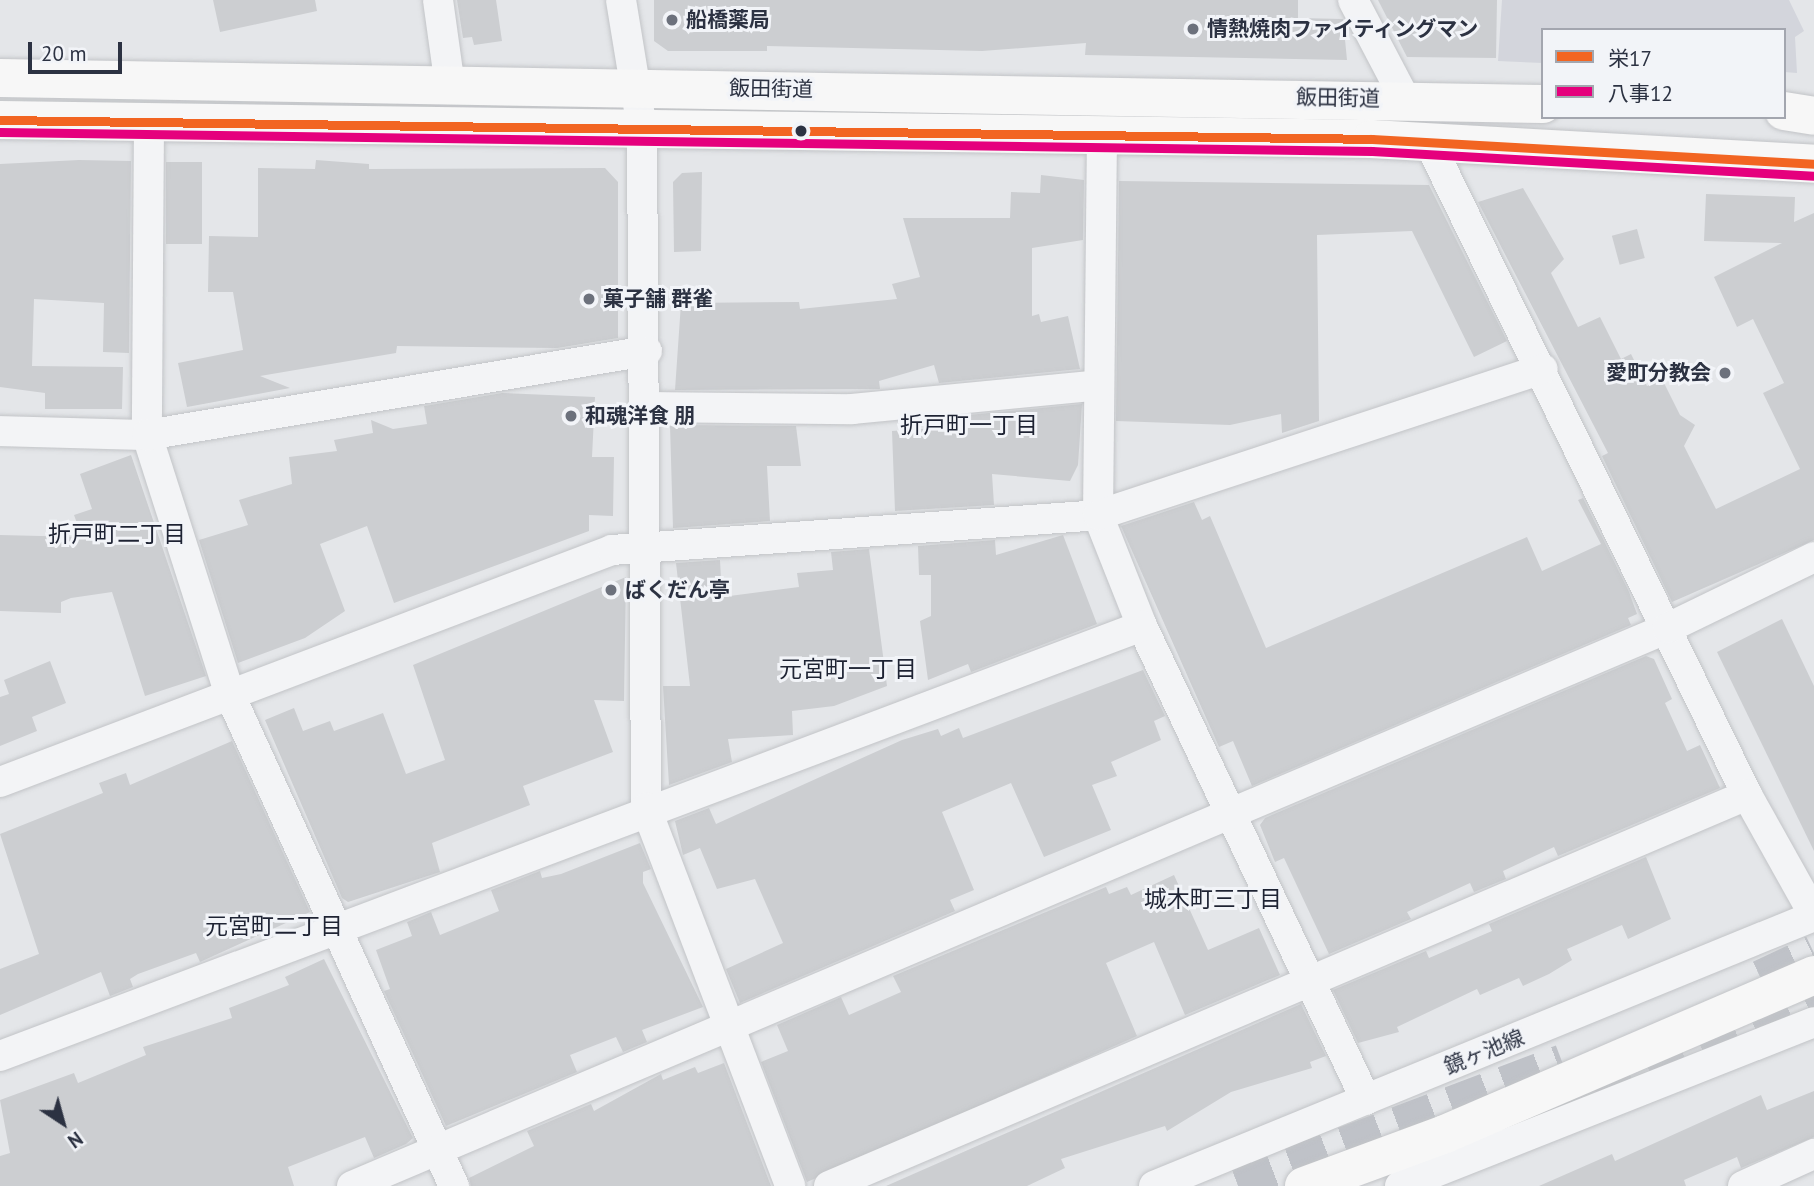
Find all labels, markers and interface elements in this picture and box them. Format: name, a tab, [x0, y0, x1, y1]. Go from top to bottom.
place label: 船橋薬局	[686, 7, 770, 33]
marker: 船橋薬局	[664, 12, 680, 28]
place label: 情熱焼肉ファイティングマン	[1207, 16, 1480, 42]
marker: 情熱焼肉ファイティングマン	[1185, 21, 1201, 37]
scale bar	[32, 28, 126, 72]
legend	[1541, 28, 1786, 119]
text: 20 m	[41, 40, 87, 67]
text: 栄17	[1608, 45, 1652, 72]
street label: 飯田街道	[729, 76, 813, 102]
text: 八事12	[1608, 80, 1673, 107]
street label: 飯田街道	[1296, 85, 1380, 111]
unlabelled marker	[794, 124, 808, 138]
place label: 菓子舗 群雀	[603, 286, 713, 312]
marker: 菓子舗 群雀	[581, 291, 597, 307]
place label: 愛町分教会	[1606, 360, 1711, 386]
marker: 愛町分教会	[1717, 365, 1733, 381]
place label: 和魂洋食 朋	[585, 403, 695, 429]
marker: 和魂洋食 朋	[563, 408, 579, 424]
district label: 折戸町一丁目	[900, 411, 1038, 439]
district label: 折戸町二丁目	[48, 520, 186, 548]
place label: ばくだん亭	[625, 577, 730, 603]
marker: ばくだん亭	[603, 582, 619, 598]
district label: 元宮町一丁目	[779, 655, 917, 683]
district label: 城木町三丁目	[1144, 885, 1282, 913]
district label: 元宮町二丁目	[205, 912, 343, 940]
street label: 鏡ヶ池線	[1440, 1025, 1528, 1079]
north arrow	[28, 1088, 98, 1158]
text: N	[63, 1127, 87, 1153]

